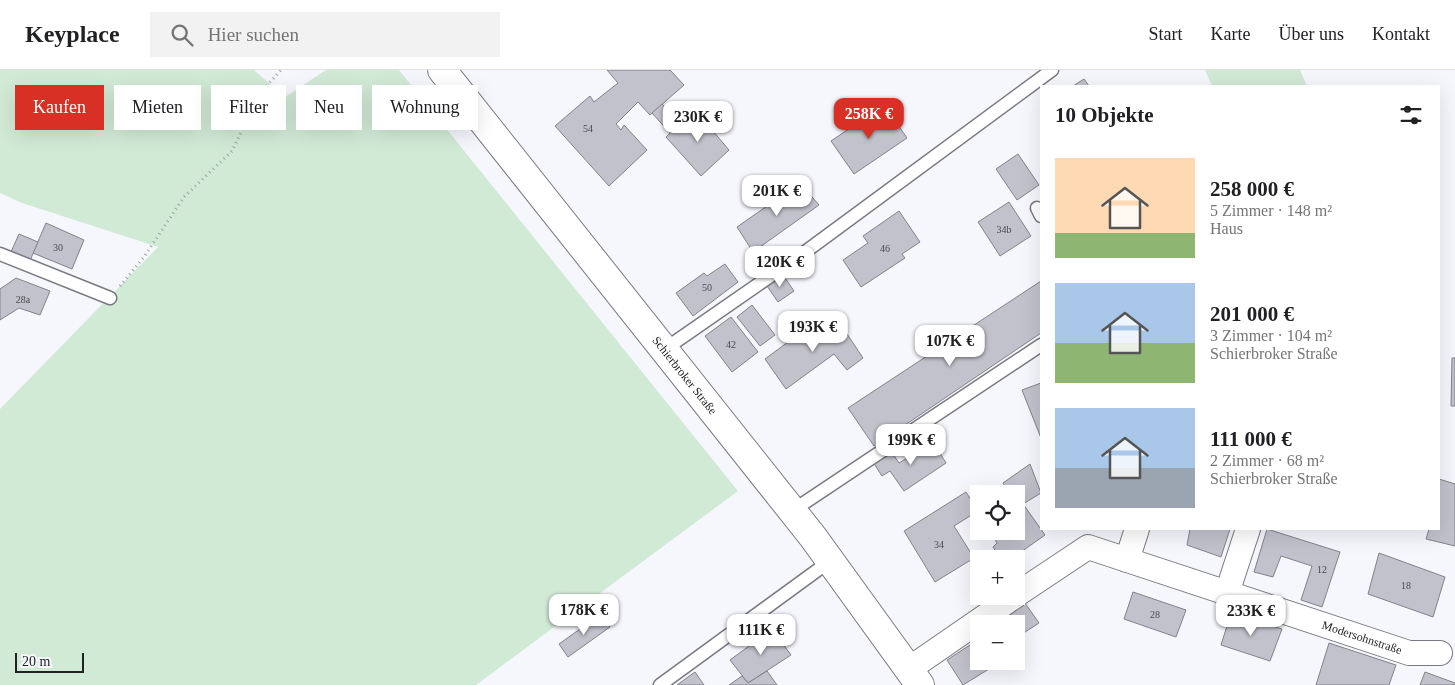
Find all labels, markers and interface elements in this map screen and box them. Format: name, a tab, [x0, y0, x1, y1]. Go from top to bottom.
search box	[150, 12, 500, 57]
text: Keyplace	[25, 21, 120, 47]
icon: search	[168, 21, 196, 49]
text: Hier suchen	[208, 24, 299, 45]
text: Start	[1149, 24, 1183, 44]
text: Karte	[1211, 24, 1251, 44]
text: Über uns	[1279, 24, 1344, 44]
text: Kontakt	[1372, 24, 1430, 44]
chip: Kaufen	[15, 85, 104, 130]
chip: Mieten	[114, 85, 201, 130]
chip: Filter	[211, 85, 286, 130]
chip: Neu	[296, 85, 362, 130]
chip: Wohnung	[372, 85, 478, 130]
pin: 258K €	[828, 98, 910, 140]
pin: 230K €	[657, 100, 739, 143]
icon: filters	[1397, 101, 1425, 129]
text: 10 Objekte	[1055, 103, 1154, 127]
text: 258K €	[845, 105, 893, 122]
text: 230K €	[674, 108, 722, 125]
house number: 54	[583, 123, 593, 134]
pin: 201K €	[736, 174, 818, 217]
text: 258 000 €	[1210, 177, 1294, 201]
icon: home	[1095, 178, 1155, 238]
text: 201K €	[753, 182, 801, 199]
text: 5 Zimmer · 148 m²	[1210, 202, 1332, 219]
text: Haus	[1210, 220, 1243, 237]
house number: 34b	[997, 224, 1012, 235]
house number: 30	[53, 242, 63, 253]
house number: 46	[880, 243, 890, 254]
pin: 120K €	[739, 246, 821, 288]
text: 120K €	[756, 253, 804, 270]
house number: 50	[702, 282, 712, 293]
house number: 28a	[16, 294, 31, 305]
text: 201 000 €	[1210, 302, 1294, 326]
icon: home	[1095, 303, 1155, 363]
pin: 193K €	[772, 310, 854, 353]
text: 193K €	[789, 318, 837, 335]
pin: 107K €	[909, 324, 991, 367]
text: 3 Zimmer · 104 m²	[1210, 327, 1332, 344]
text: 107K €	[926, 332, 974, 349]
street label: Schierbroker Straße	[649, 334, 720, 417]
house number: 42	[726, 339, 736, 350]
text: Schierbroker Straße	[1210, 345, 1338, 362]
pin: 199K €	[870, 424, 952, 466]
text: 111 000 €	[1210, 427, 1292, 451]
icon: home	[1095, 428, 1155, 488]
text: 199K €	[887, 431, 935, 448]
text: 2 Zimmer · 68 m²	[1210, 452, 1324, 469]
text: Schierbroker Straße	[1210, 470, 1338, 487]
map controls	[970, 485, 1025, 670]
button: locate	[970, 485, 1025, 540]
house number: 34	[934, 539, 944, 550]
button: +	[970, 550, 1025, 605]
house number: 12	[1317, 564, 1327, 575]
house number: 18	[1401, 580, 1411, 591]
pin: 178K €	[543, 594, 625, 636]
pin: 233K €	[1210, 594, 1292, 637]
text: 178K €	[560, 601, 608, 618]
text: 233K €	[1227, 602, 1275, 619]
house number: 28	[1150, 609, 1160, 620]
pin: 111K €	[720, 614, 802, 656]
button: −	[970, 615, 1025, 670]
street label: Modersohnstraße	[1320, 618, 1404, 657]
text: 111K €	[738, 621, 784, 638]
scale bar	[15, 650, 84, 673]
text: 20 m	[22, 654, 50, 669]

